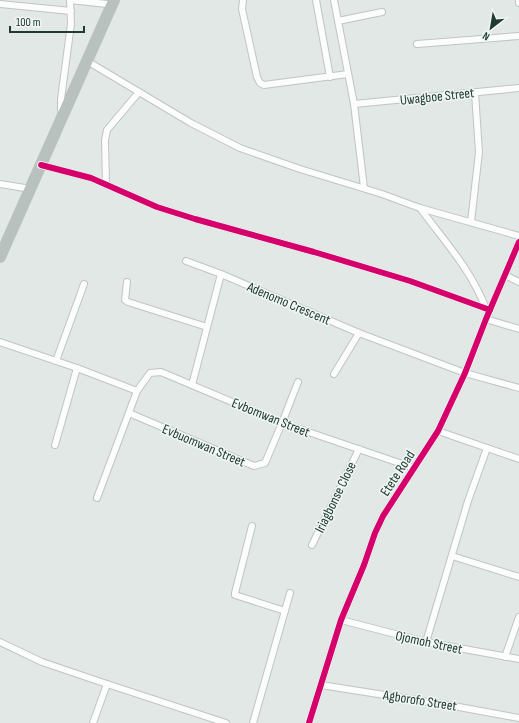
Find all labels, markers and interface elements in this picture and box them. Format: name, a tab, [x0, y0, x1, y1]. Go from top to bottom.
scale bar	[10, 8, 84, 34]
north arrow	[471, 8, 511, 48]
text: 100 m	[16, 15, 41, 30]
text: N	[480, 29, 492, 43]
street label: Uwagboe Street	[399, 84, 475, 109]
street label: Adenomo Crescent	[244, 278, 333, 329]
street label: Evbomwan Street	[229, 394, 312, 441]
street label: Evbuomwan Street	[160, 420, 248, 471]
street label: Etete Road	[376, 447, 418, 499]
street label: Iriagbonse Close	[311, 459, 360, 535]
street label: Ojomoh Street	[394, 627, 464, 658]
street label: Agborofo Street	[381, 686, 458, 715]

